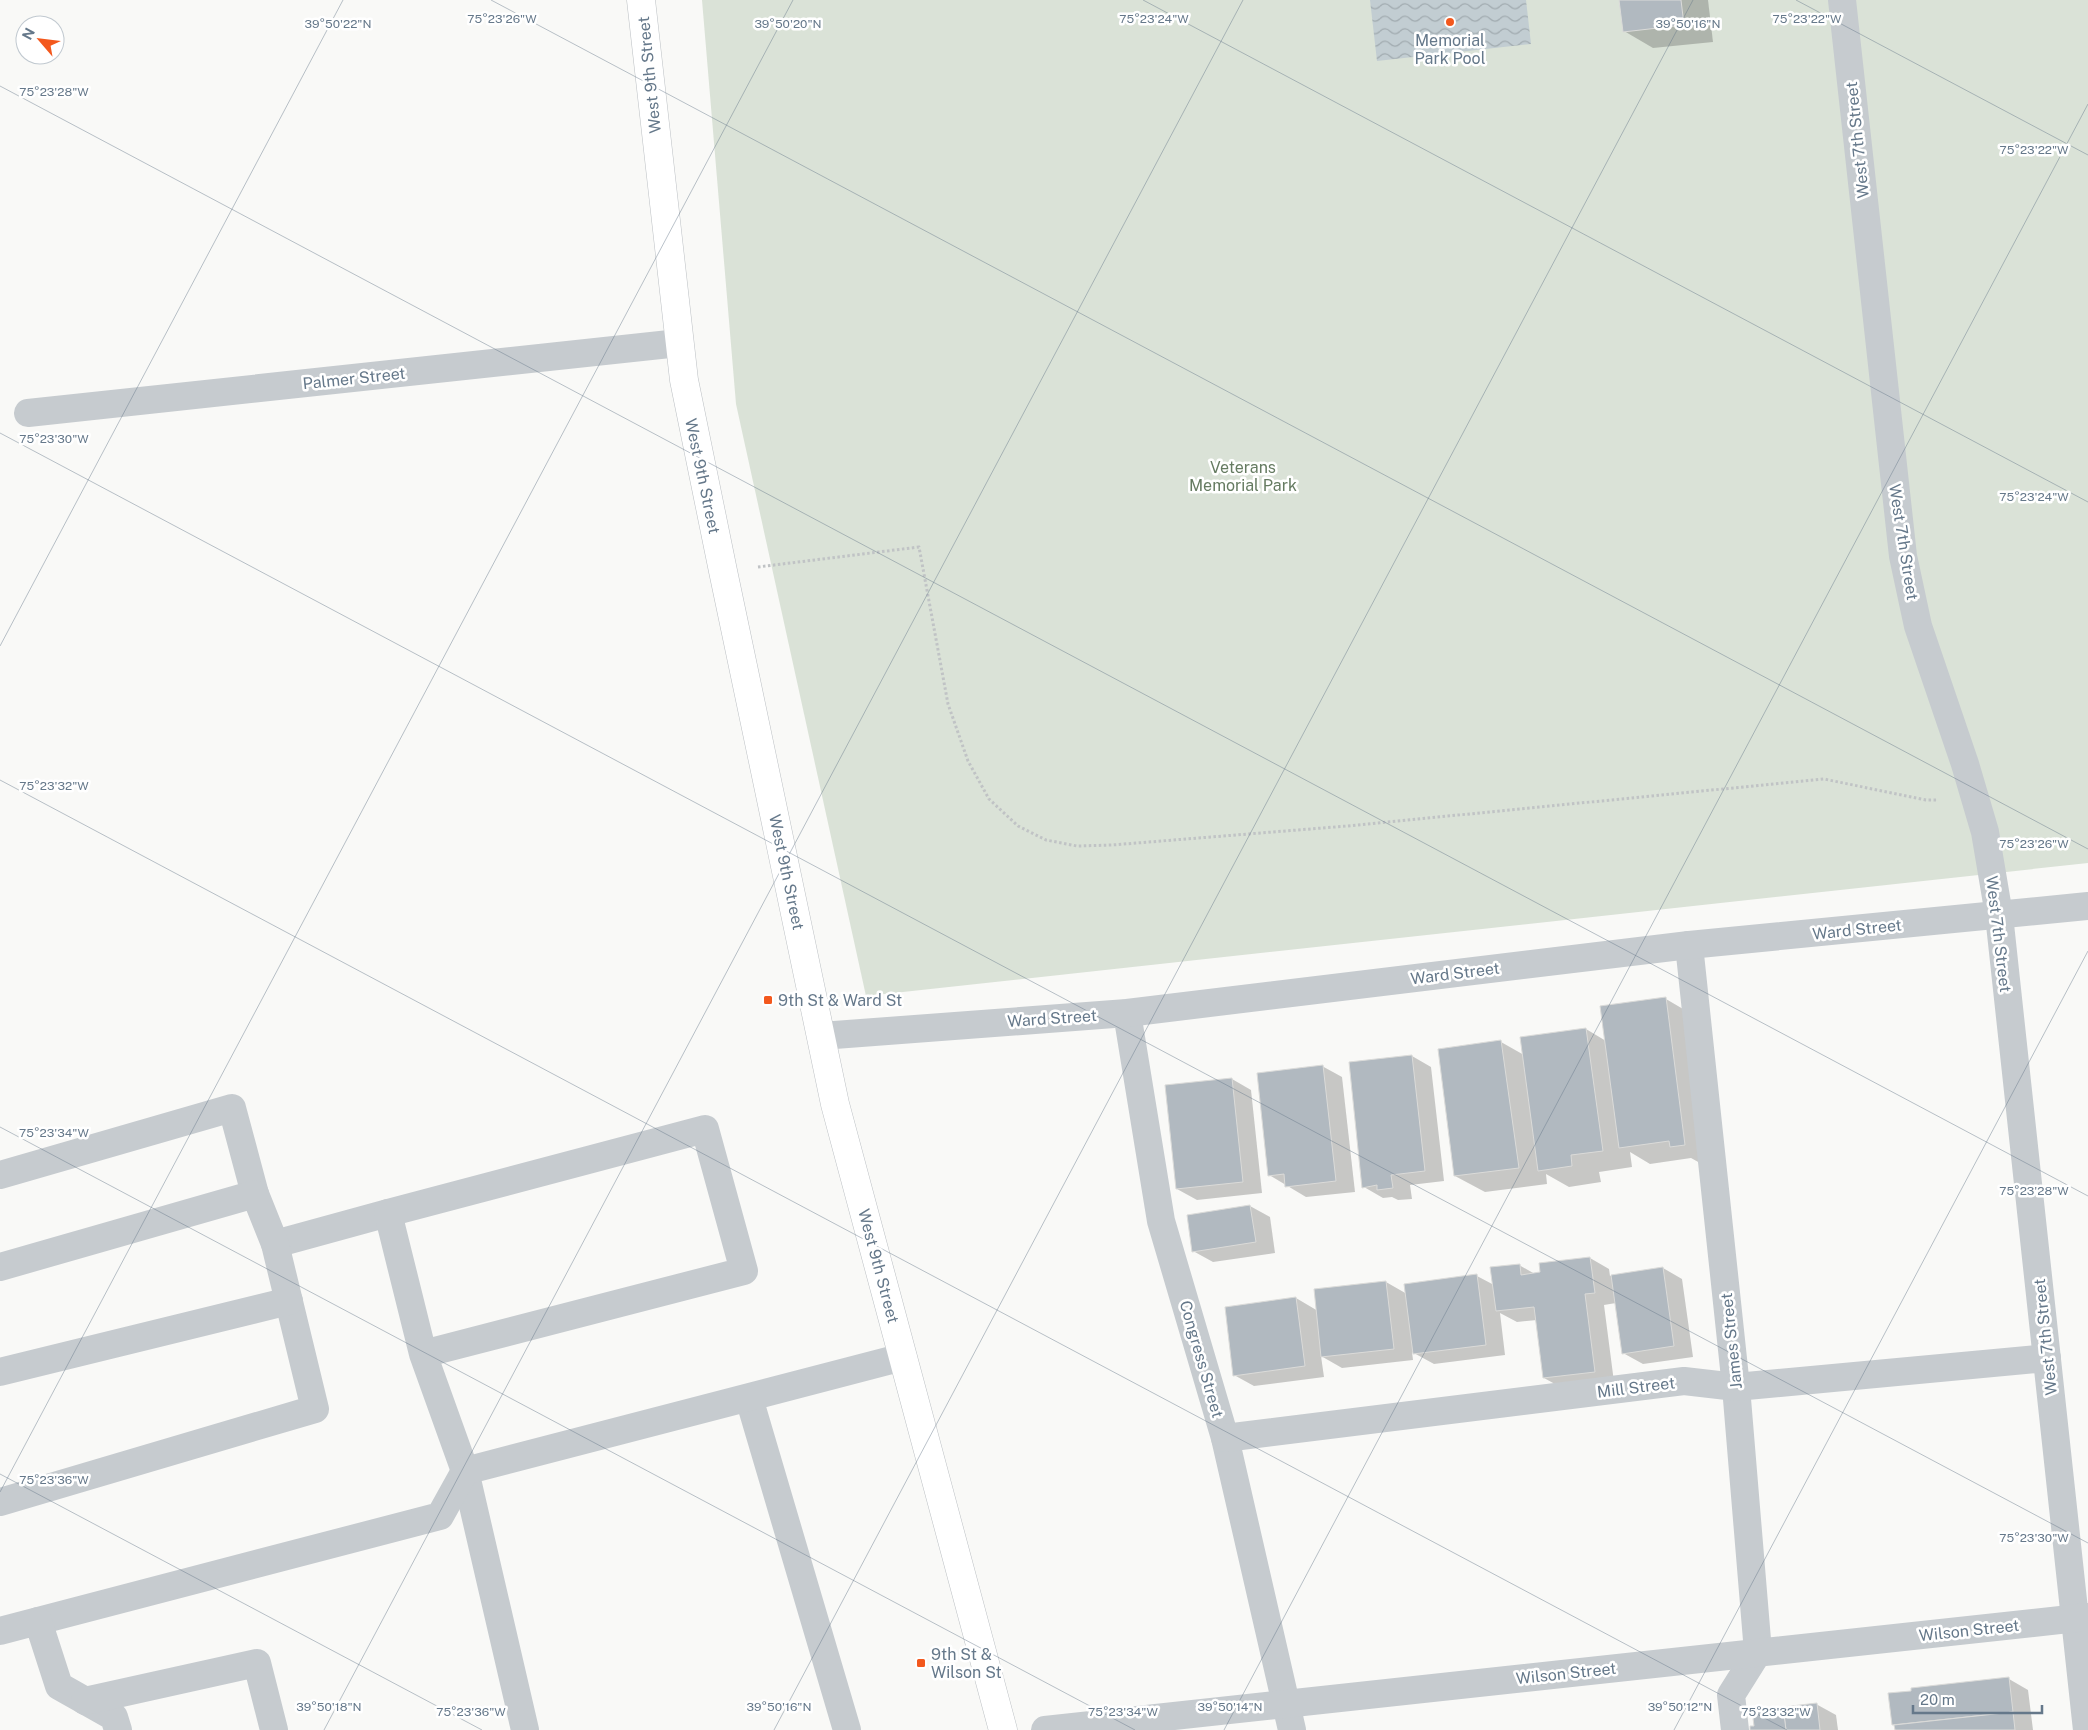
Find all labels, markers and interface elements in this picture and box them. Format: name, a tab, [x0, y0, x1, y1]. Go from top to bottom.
text: 75°23'26"W	[467, 12, 537, 26]
text: 75°23'24"W	[1119, 12, 1189, 26]
text: 75°23'22"W	[1773, 12, 1842, 26]
north arrow	[15, 15, 65, 65]
street label: West 9th Street	[634, 15, 665, 134]
marker: Memorial Park Pool	[1444, 16, 1456, 28]
text: 39°50'22"N	[305, 17, 372, 31]
text: 39°50'20"N	[754, 17, 822, 31]
text: 39°50'16"N	[1655, 17, 1721, 31]
text: N	[19, 25, 38, 42]
place label: Memorial Park Pool	[1415, 31, 1486, 68]
street label: West 7th Street	[1842, 81, 1873, 199]
text: 75°23'28"W	[19, 85, 89, 99]
text: 75°23'22"W	[2000, 143, 2069, 157]
street label: Palmer Street	[302, 364, 406, 393]
street label: West 9th Street	[681, 417, 724, 536]
text: 75°23'30"W	[19, 432, 89, 446]
park label: Veterans Memorial Park	[1189, 458, 1297, 495]
street label: West 7th Street	[1885, 483, 1922, 601]
text: 75°23'24"W	[1999, 490, 2069, 504]
text: 75°23'32"W	[19, 779, 89, 793]
street label: West 9th Street	[765, 813, 808, 932]
text: 75°23'26"W	[1999, 837, 2069, 851]
street label: West 7th Street	[1982, 875, 2015, 993]
street label: Ward Street	[1811, 915, 1903, 944]
street label: Ward Street	[1409, 959, 1501, 988]
place label: 9th St & Ward St	[778, 991, 902, 1010]
marker: 9th St & Ward St	[762, 994, 774, 1006]
street label: Ward Street	[1007, 1006, 1097, 1031]
text: 75°23'34"W	[19, 1126, 89, 1140]
text: 75°23'28"W	[1999, 1184, 2069, 1198]
street label: West 9th Street	[854, 1207, 903, 1325]
street label: West 7th Street	[2030, 1278, 2061, 1396]
street label: James Street	[1717, 1292, 1746, 1390]
street label: Congress Street	[1176, 1298, 1227, 1420]
street label: Mill Street	[1596, 1373, 1676, 1402]
text: 75°23'36"W	[19, 1473, 89, 1487]
text: 75°23'30"W	[1999, 1531, 2069, 1545]
street label: Wilson Street	[1918, 1616, 2020, 1645]
place label: 9th St & Wilson St	[931, 1645, 1002, 1682]
marker: 9th St & Wilson St	[915, 1657, 927, 1669]
street label: Wilson Street	[1515, 1659, 1617, 1688]
scale bar	[1913, 1682, 2042, 1714]
text: 20 m	[1920, 1691, 1955, 1708]
text: 39°50'18"N	[296, 1700, 362, 1714]
text: 39°50'16"N	[746, 1700, 812, 1714]
text: 39°50'14"N	[1197, 1700, 1263, 1714]
text: 39°50'12"N	[1648, 1700, 1712, 1714]
text: 75°23'36"W	[436, 1705, 506, 1719]
text: 75°23'34"W	[1088, 1705, 1158, 1719]
text: 75°23'32"W	[1741, 1705, 1811, 1719]

